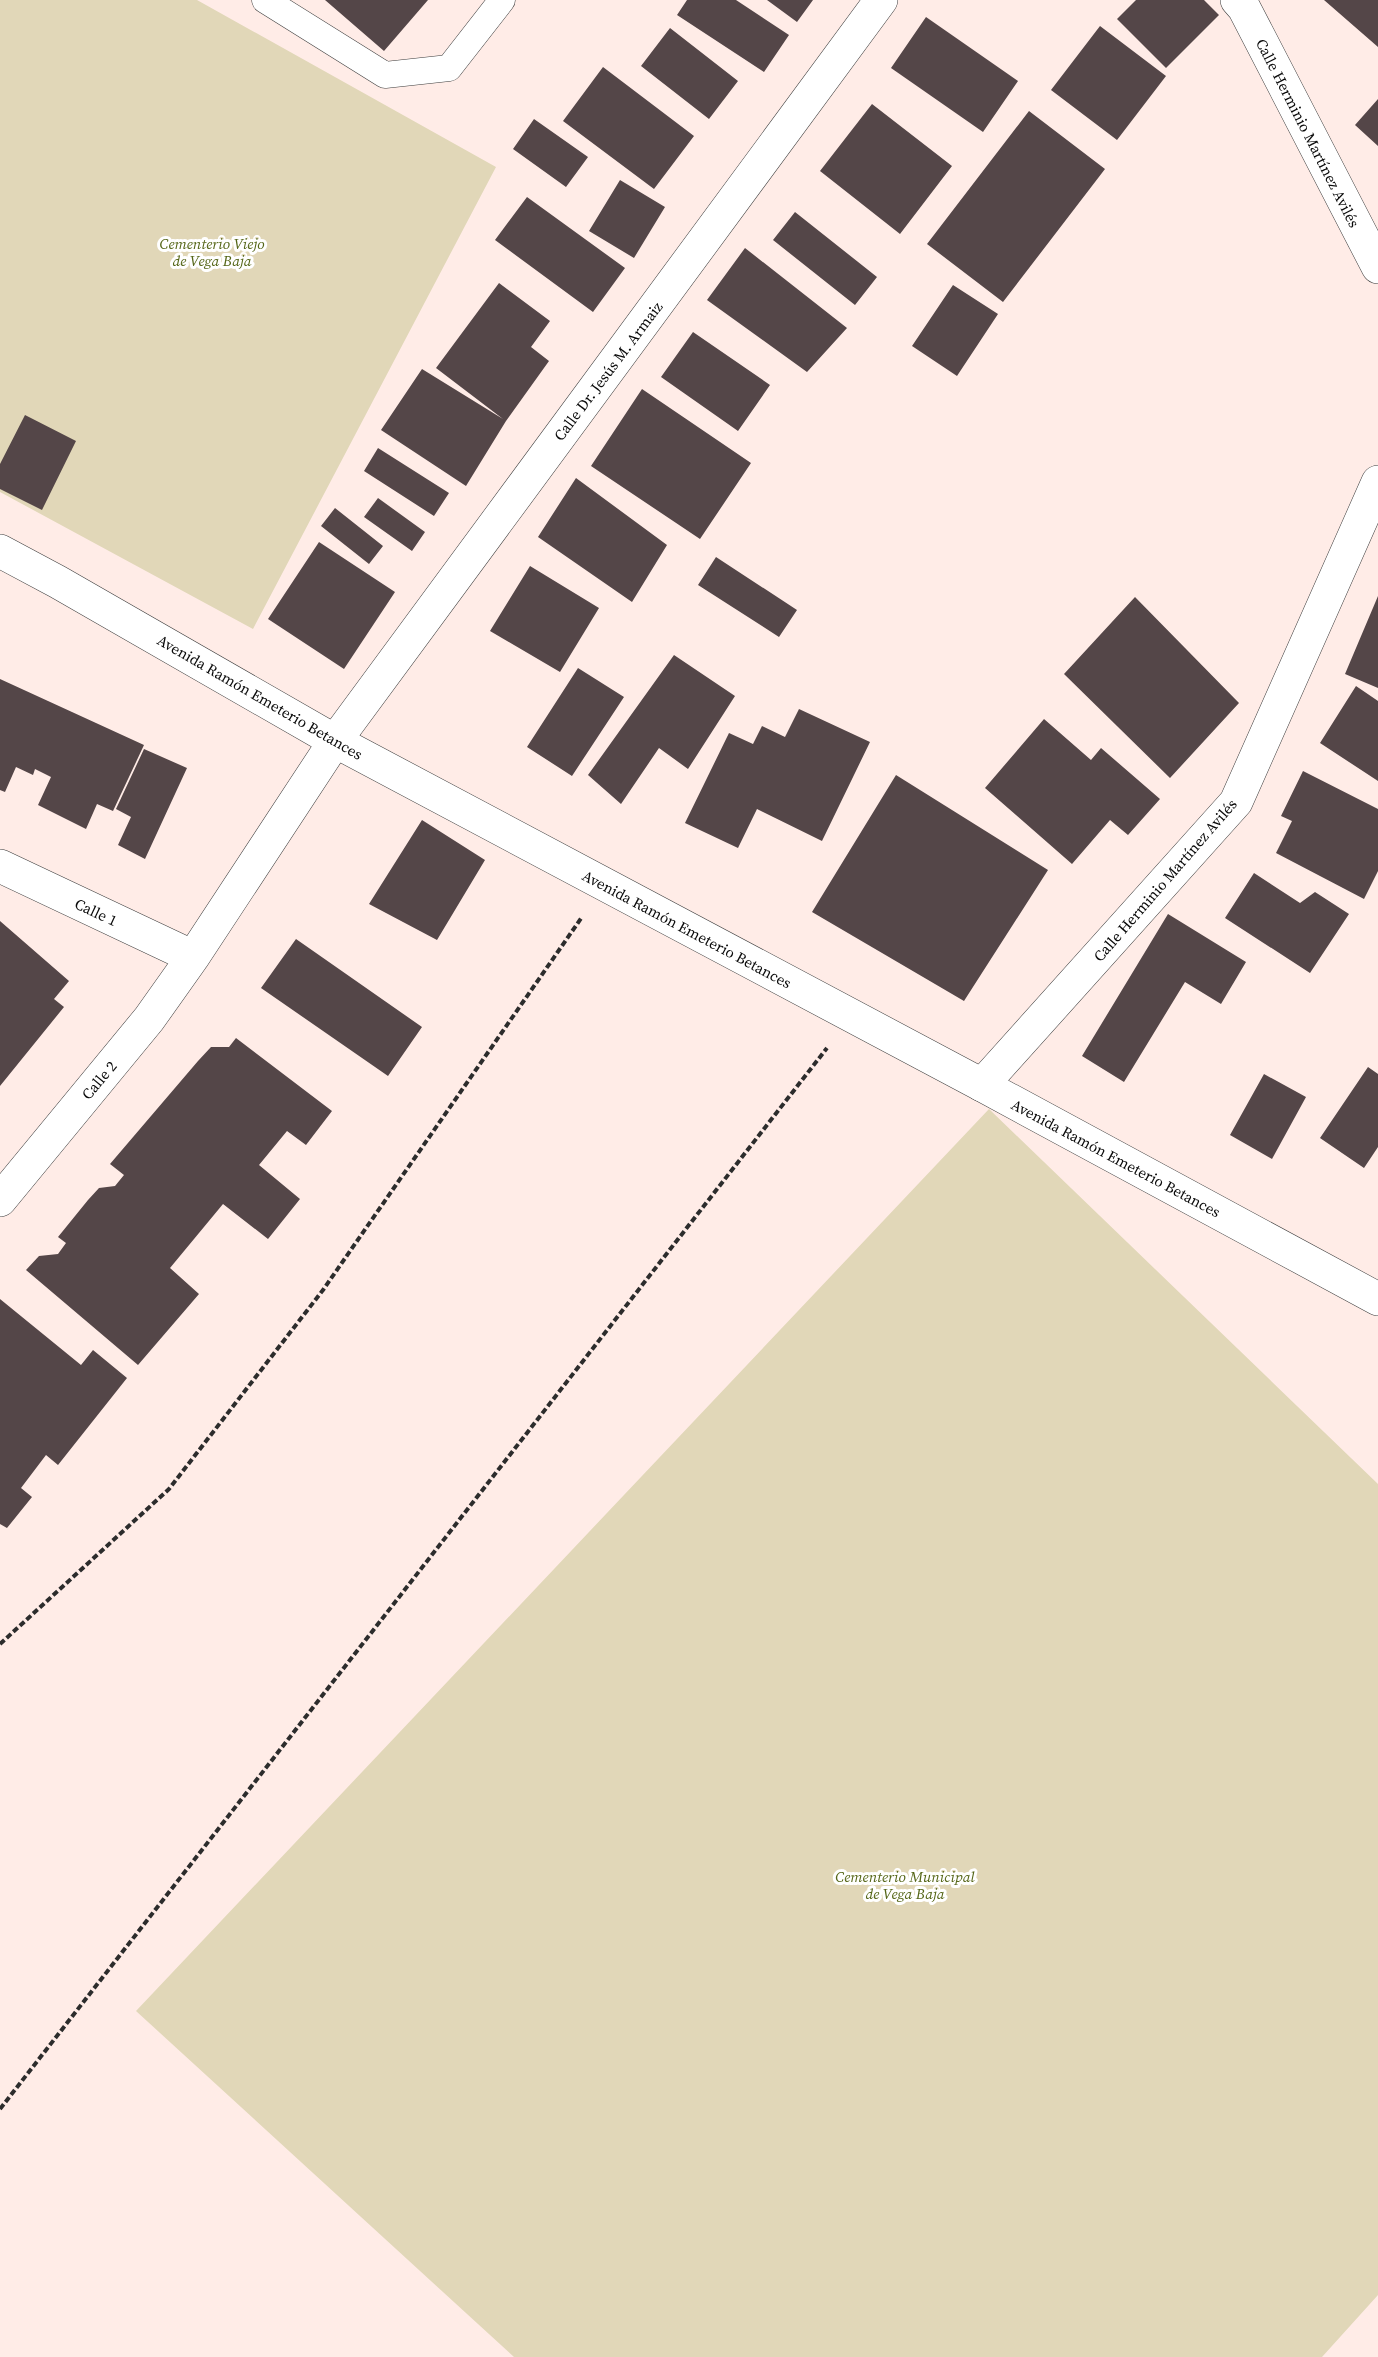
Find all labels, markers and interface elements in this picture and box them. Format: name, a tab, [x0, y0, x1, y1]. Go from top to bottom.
street label: Calle Herminio Martínez Avilés	[1251, 35, 1365, 231]
park label: Cementerio Viejo de Vega Baja	[159, 233, 265, 271]
street label: Calle Dr. Jesús M. Armaiz	[549, 297, 667, 445]
street label: Avenida Ramón Emeterio Betances	[153, 629, 367, 765]
street label: Calle Herminio Martínez Avilés	[1088, 794, 1242, 966]
street label: Avenida Ramón Emeterio Betances	[579, 865, 795, 993]
street label: Calle 1	[71, 893, 121, 931]
street label: Calle 2	[77, 1056, 121, 1104]
street label: Avenida Ramón Emeterio Betances	[1008, 1094, 1224, 1222]
park label: Cementerio Municipal de Vega Baja	[835, 1866, 976, 1904]

